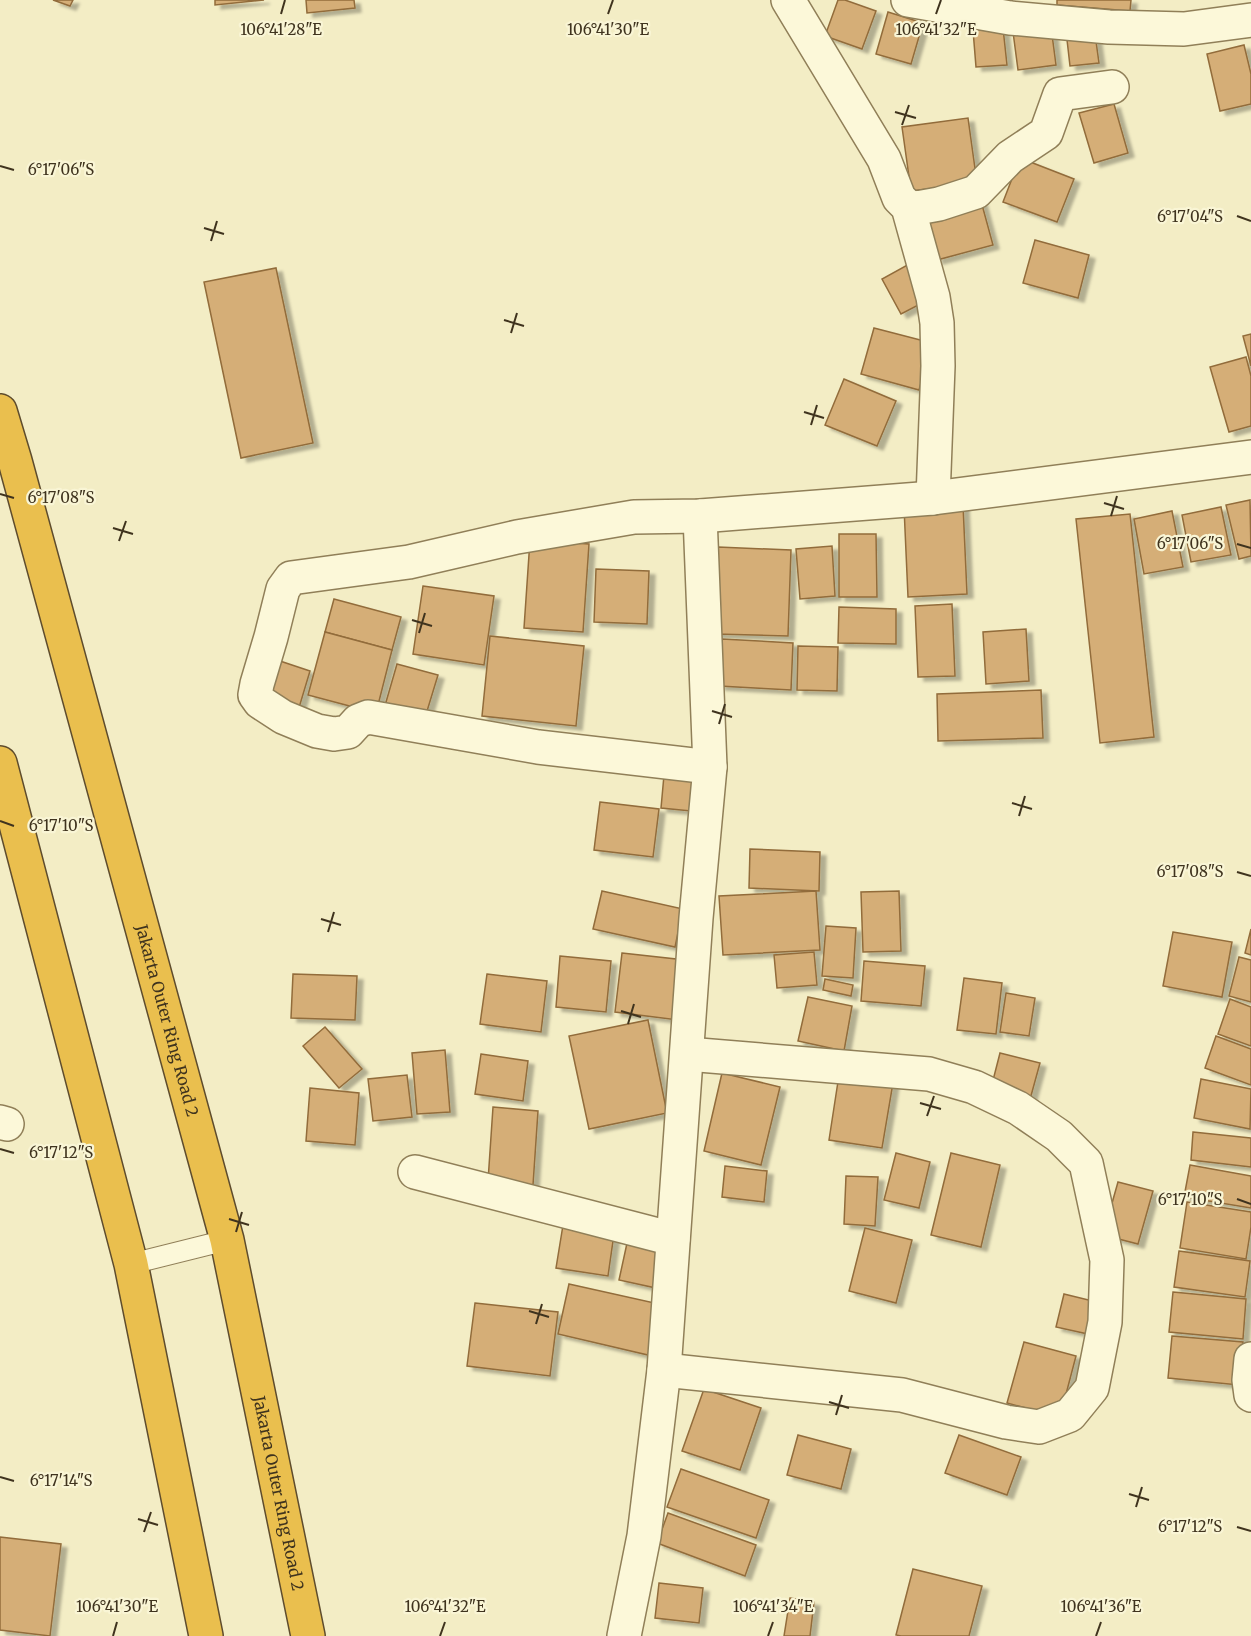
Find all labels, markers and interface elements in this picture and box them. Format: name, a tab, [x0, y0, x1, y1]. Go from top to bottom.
text: 106°41'28"E	[240, 20, 322, 39]
text: 106°41'30"E	[567, 20, 650, 39]
text: 106°41'32"E	[896, 20, 977, 39]
text: 6°17'06"S	[28, 160, 94, 179]
text: 6°17'04"S	[1157, 207, 1223, 226]
text: 6°17'08"S	[27, 488, 95, 507]
text: 6°17'06"S	[1157, 534, 1223, 553]
text: 6°17'10"S	[29, 816, 93, 835]
text: 6°17'08"S	[1156, 862, 1224, 881]
street label: Jakarta Outer Ring Road 2	[131, 921, 203, 1119]
text: 6°17'12"S	[29, 1143, 93, 1162]
text: 6°17'10"S	[1158, 1190, 1222, 1209]
street label: Jakarta Outer Ring Road 2	[249, 1393, 308, 1592]
text: 6°17'14"S	[30, 1471, 92, 1490]
text: 6°17'12"S	[1158, 1517, 1222, 1536]
text: 106°41'30"E	[76, 1597, 159, 1616]
text: 106°41'32"E	[405, 1597, 486, 1616]
text: 106°41'34"E	[733, 1597, 814, 1616]
text: 106°41'36"E	[1061, 1597, 1142, 1616]

